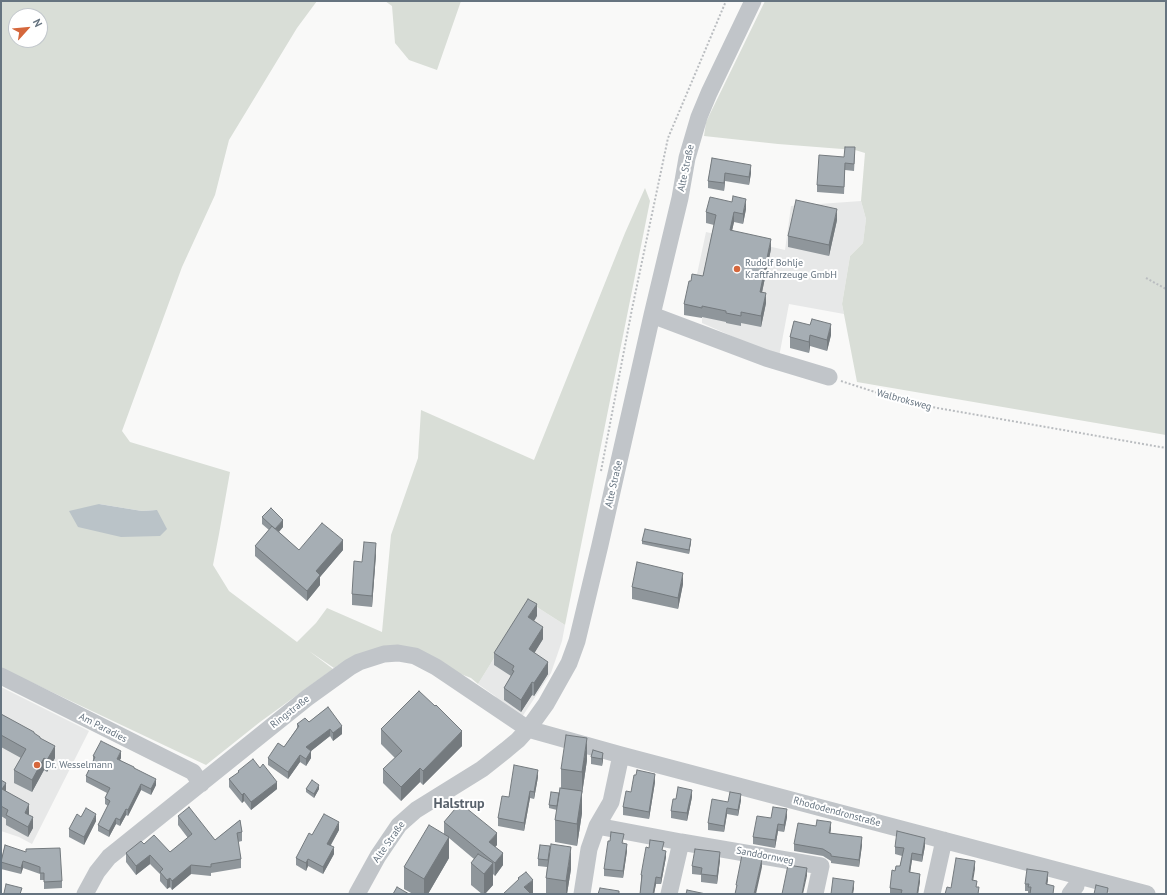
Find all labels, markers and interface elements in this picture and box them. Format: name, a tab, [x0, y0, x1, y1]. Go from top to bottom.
north arrow	[8, 8, 48, 48]
text: N	[30, 17, 46, 29]
street label: Alte Straße	[675, 143, 697, 193]
place label: Rudolf Bohlje Kraftfahrzeuge GmbH	[745, 257, 837, 280]
marker: Rudolf Bohlje Kraftfahrzeuge GmbH	[732, 264, 742, 274]
street label: Walbroksweg	[875, 387, 933, 413]
street label: Alte Straße	[603, 459, 625, 509]
street label: Ringstraße	[268, 693, 312, 731]
street label: Am Paradies	[77, 711, 129, 745]
place label: Dr. Wesselmann	[45, 759, 113, 771]
marker: Dr. Wesselmann	[32, 760, 42, 770]
street label: Rhododendronstraße	[792, 795, 882, 829]
district label: Halstrup	[434, 796, 484, 812]
street label: Alte Straße	[370, 819, 408, 865]
street label: Sanddornweg	[735, 845, 795, 867]

